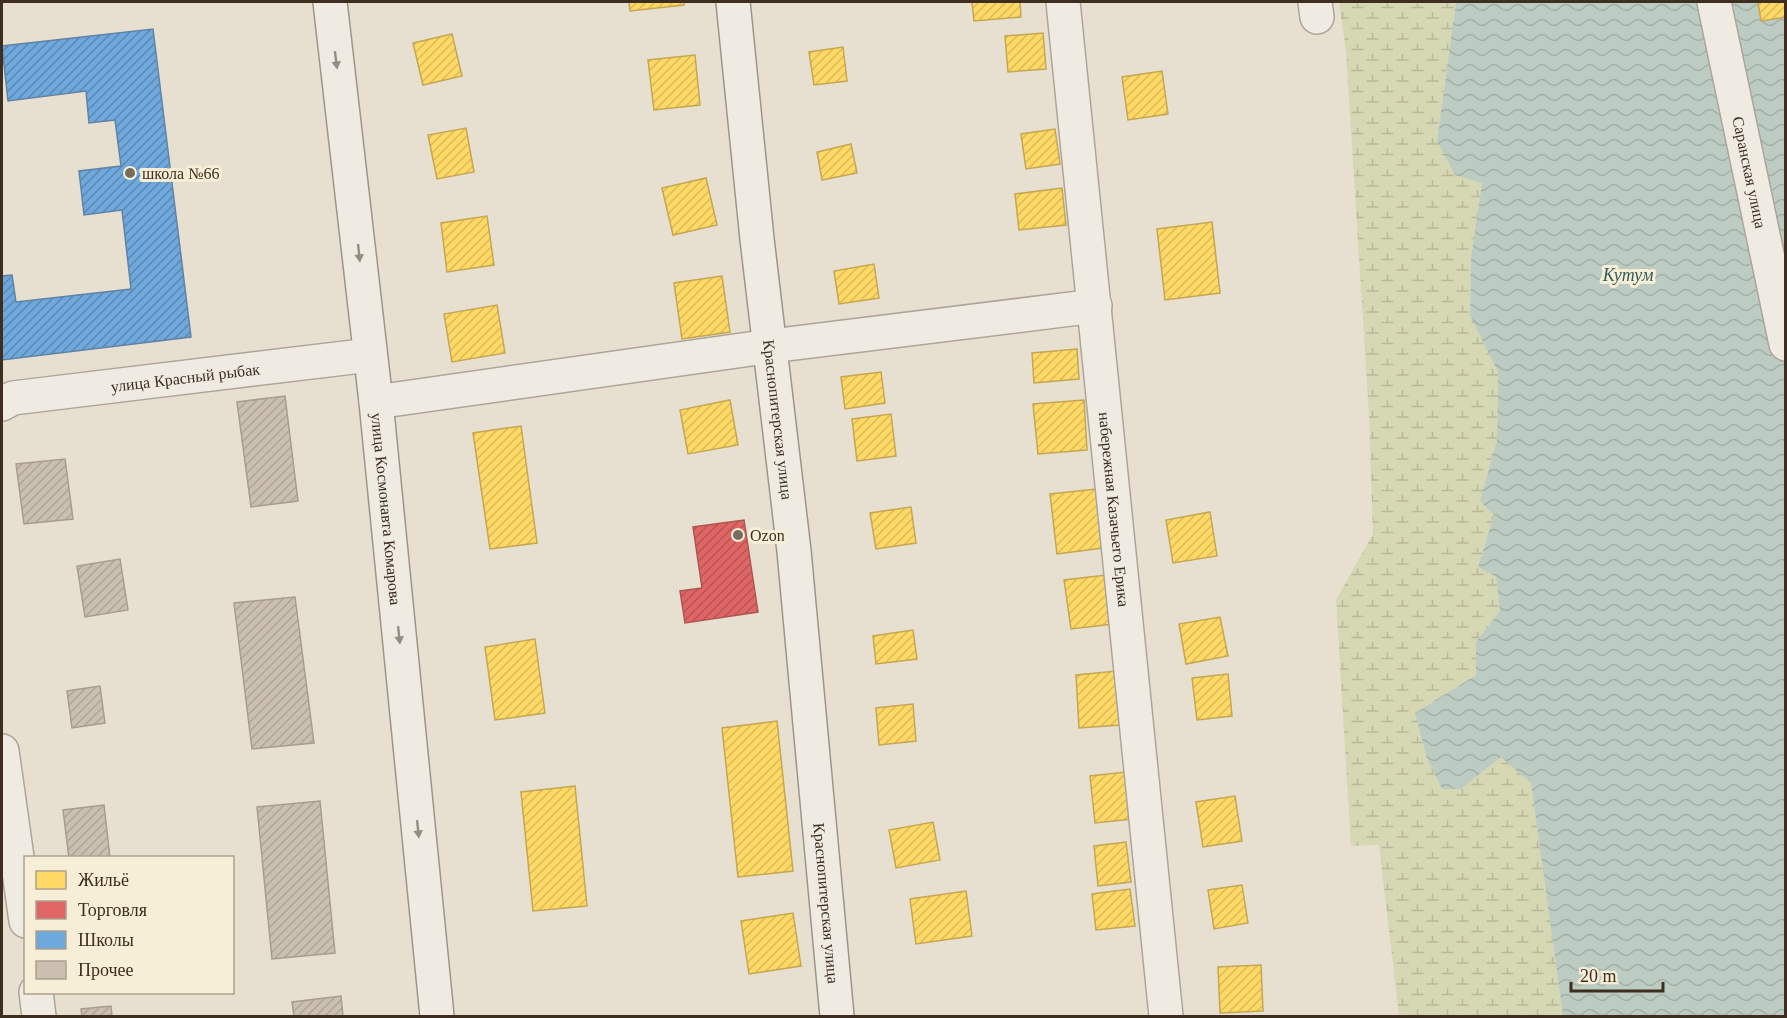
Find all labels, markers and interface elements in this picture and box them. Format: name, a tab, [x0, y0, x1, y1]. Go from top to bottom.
one-way arrow	[332, 50, 341, 69]
street label: Саранская улица	[1730, 115, 1770, 230]
place label: школа №66	[142, 165, 219, 182]
marker: школа №66	[123, 166, 137, 180]
one-way arrow	[354, 244, 364, 263]
water label: Кутум	[1602, 265, 1654, 285]
street label: Краснопитерская улица	[760, 338, 796, 501]
street label: улица Красный рыбак	[110, 360, 261, 396]
street label: набережная Казачьего Ерика	[1096, 411, 1133, 608]
street label: улица Космонавта Комарова	[368, 412, 405, 606]
place label: Ozon	[750, 527, 785, 544]
marker: Ozon	[731, 528, 745, 542]
one-way arrow	[394, 626, 404, 645]
one-way arrow	[413, 820, 423, 839]
street label: Краснопитерская улица	[811, 822, 842, 984]
legend	[24, 856, 234, 994]
text: Жильё	[78, 870, 129, 890]
text: Торговля	[78, 900, 147, 920]
text: Школы	[78, 930, 134, 950]
scale bar	[1571, 955, 1662, 993]
text: Прочее	[78, 960, 134, 980]
text: 20 m	[1580, 966, 1617, 986]

